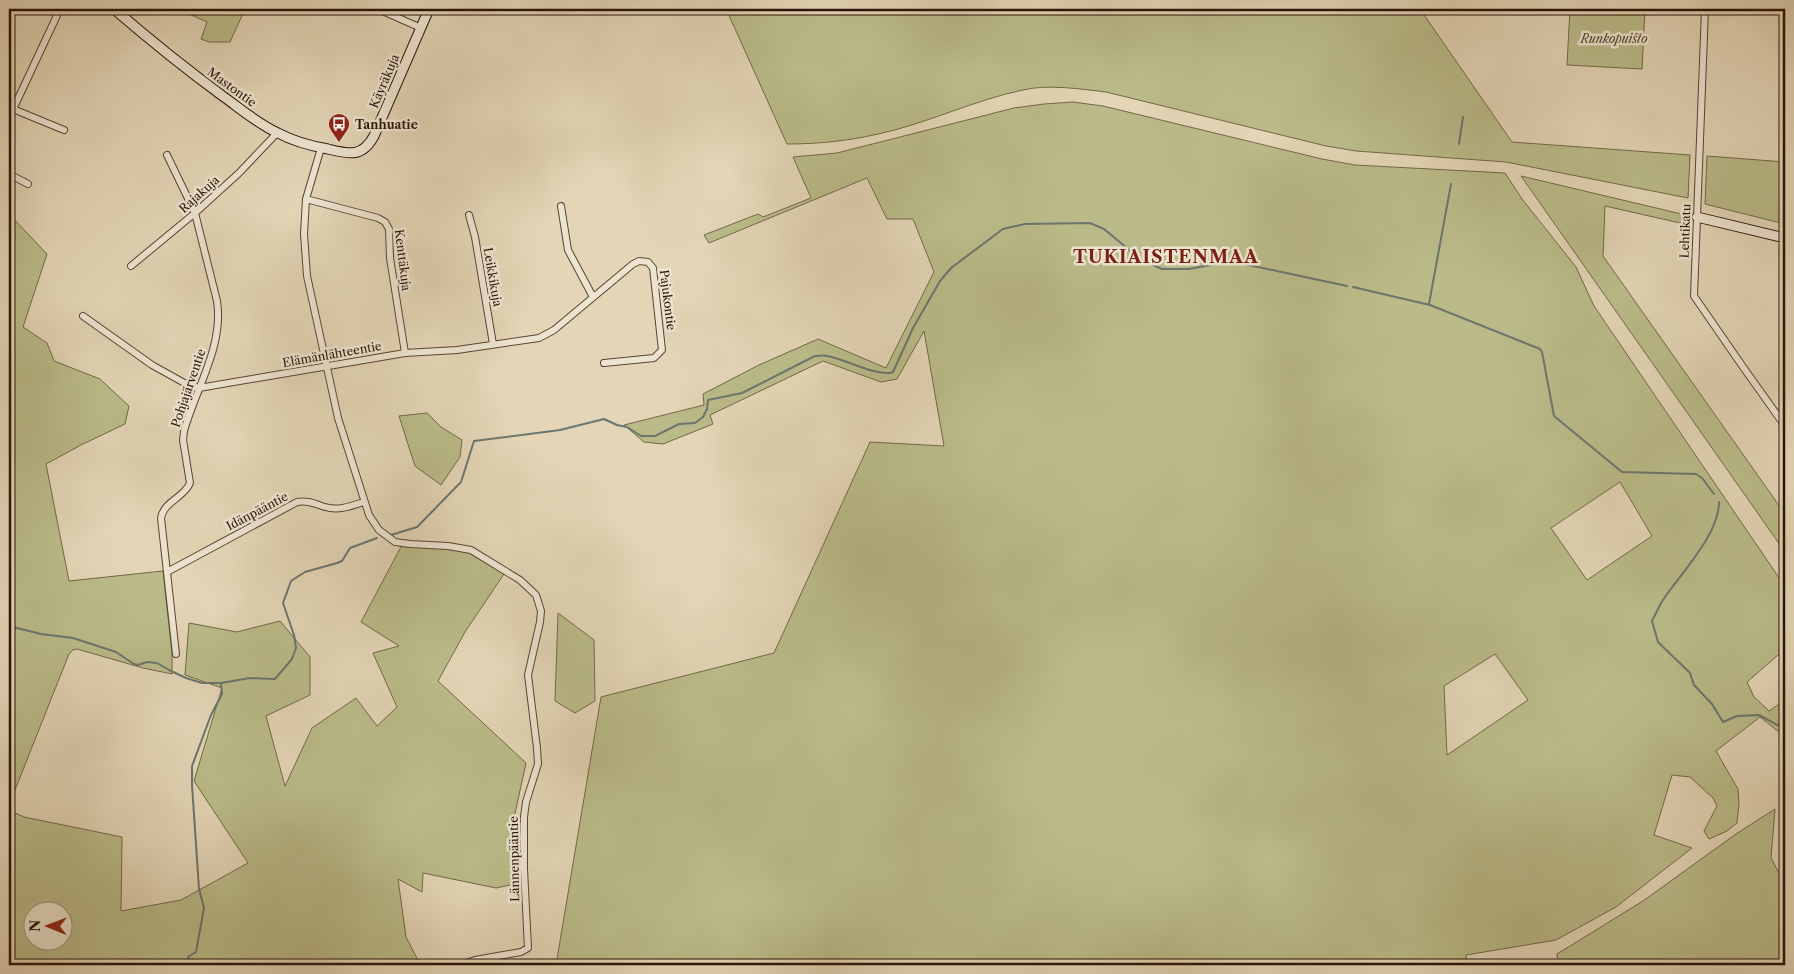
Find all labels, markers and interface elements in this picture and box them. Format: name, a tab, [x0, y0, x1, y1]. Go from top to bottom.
park label: Runkopuisto	[1579, 31, 1648, 46]
street label: Käyräkuja	[366, 51, 402, 110]
street label: Mastontie	[204, 64, 260, 110]
bus stop icon: Tanhuatie	[327, 112, 351, 143]
place label: Tanhuatie	[355, 117, 418, 132]
street label: Rajakuja	[176, 172, 223, 216]
street label: Lehtikatu	[1677, 203, 1693, 259]
street label: Kenttäkuja	[392, 228, 414, 292]
street label: Leikkikuja	[480, 246, 506, 308]
district label: TUKIAISTENMAA	[1073, 246, 1259, 268]
street label: Pajukontie	[657, 269, 679, 331]
street label: Elämänlähteentie	[281, 338, 383, 370]
street label: Pohjajärventie	[168, 347, 209, 429]
street label: Idänpääntie	[224, 488, 291, 533]
street label: Lännenpääntie	[506, 816, 522, 902]
north arrow	[22, 902, 72, 952]
text: N	[26, 920, 44, 932]

